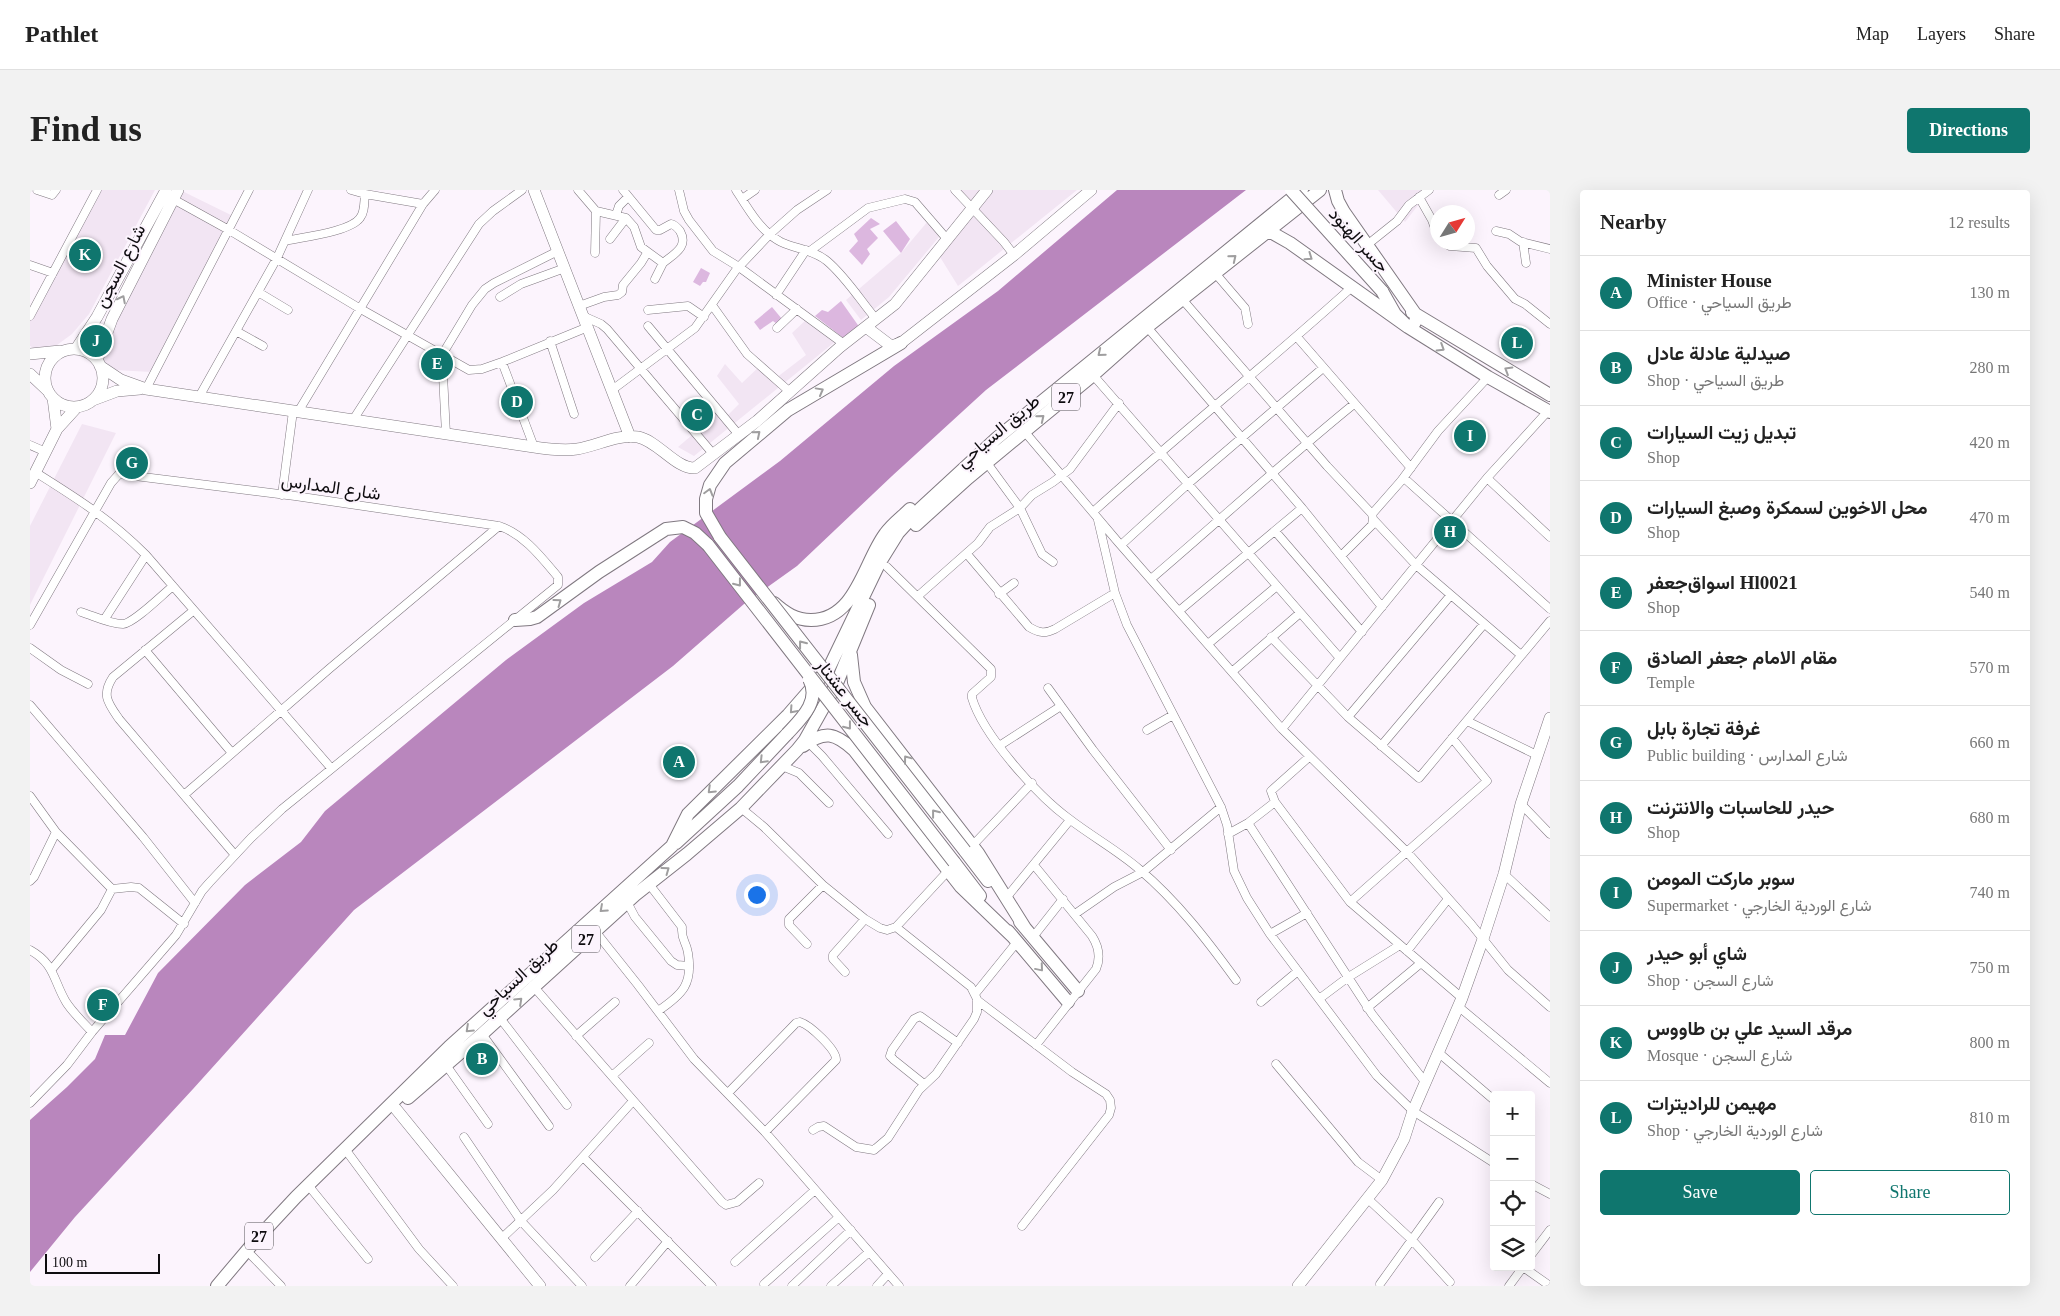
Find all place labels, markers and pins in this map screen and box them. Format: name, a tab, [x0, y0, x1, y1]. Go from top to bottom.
pin: K	[69, 236, 101, 274]
pin: J	[80, 322, 112, 360]
pin: L	[1501, 324, 1533, 362]
pin: E	[421, 345, 453, 383]
pin: D	[501, 383, 533, 421]
pin: C	[681, 396, 713, 434]
pin: I	[1454, 417, 1486, 455]
pin: G	[116, 444, 148, 482]
pin: H	[1434, 513, 1466, 551]
pin: A	[663, 743, 695, 781]
pin: F	[87, 986, 119, 1024]
pin: B	[466, 1040, 498, 1078]

